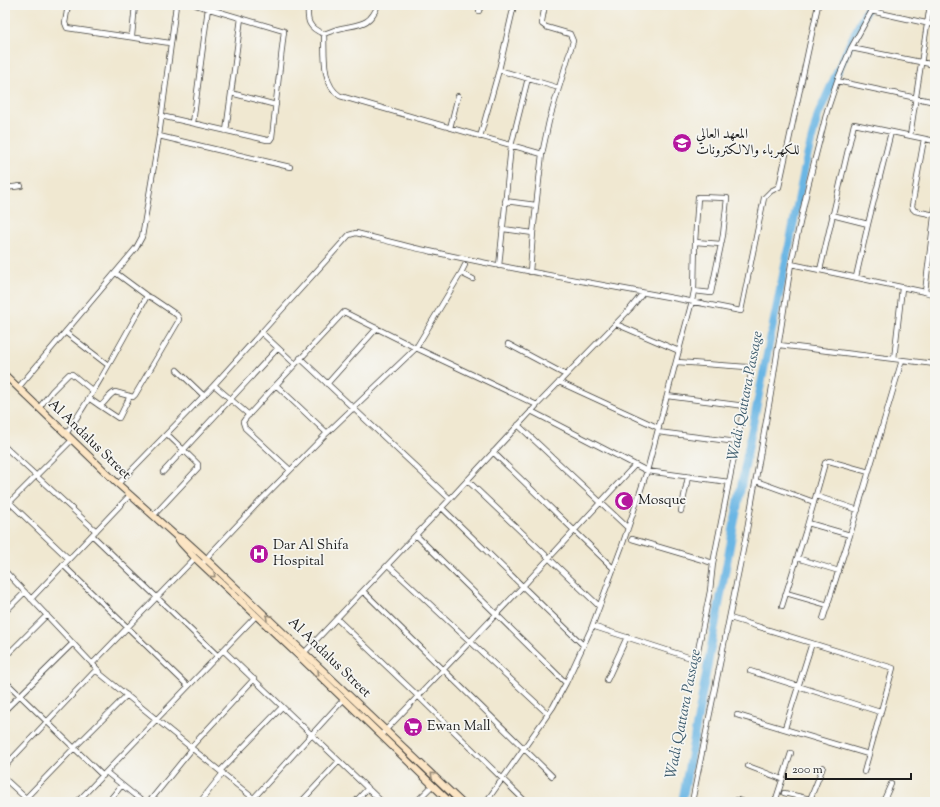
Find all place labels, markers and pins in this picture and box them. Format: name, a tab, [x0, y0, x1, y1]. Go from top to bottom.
place label: المعهد العالي للكهرباء والالكترونات	[696, 125, 799, 161]
school or university icon: المعهد العالي للكهرباء والالكترونات	[671, 132, 693, 154]
mosque icon: Mosque	[613, 490, 635, 512]
place label: Mosque	[638, 491, 686, 511]
place label: Dar Al Shifa Hospital	[273, 536, 349, 572]
hospital icon: Dar Al Shifa Hospital	[248, 543, 270, 565]
supermarket icon: Ewan Mall	[402, 716, 424, 738]
place label: Ewan Mall	[427, 717, 491, 737]

